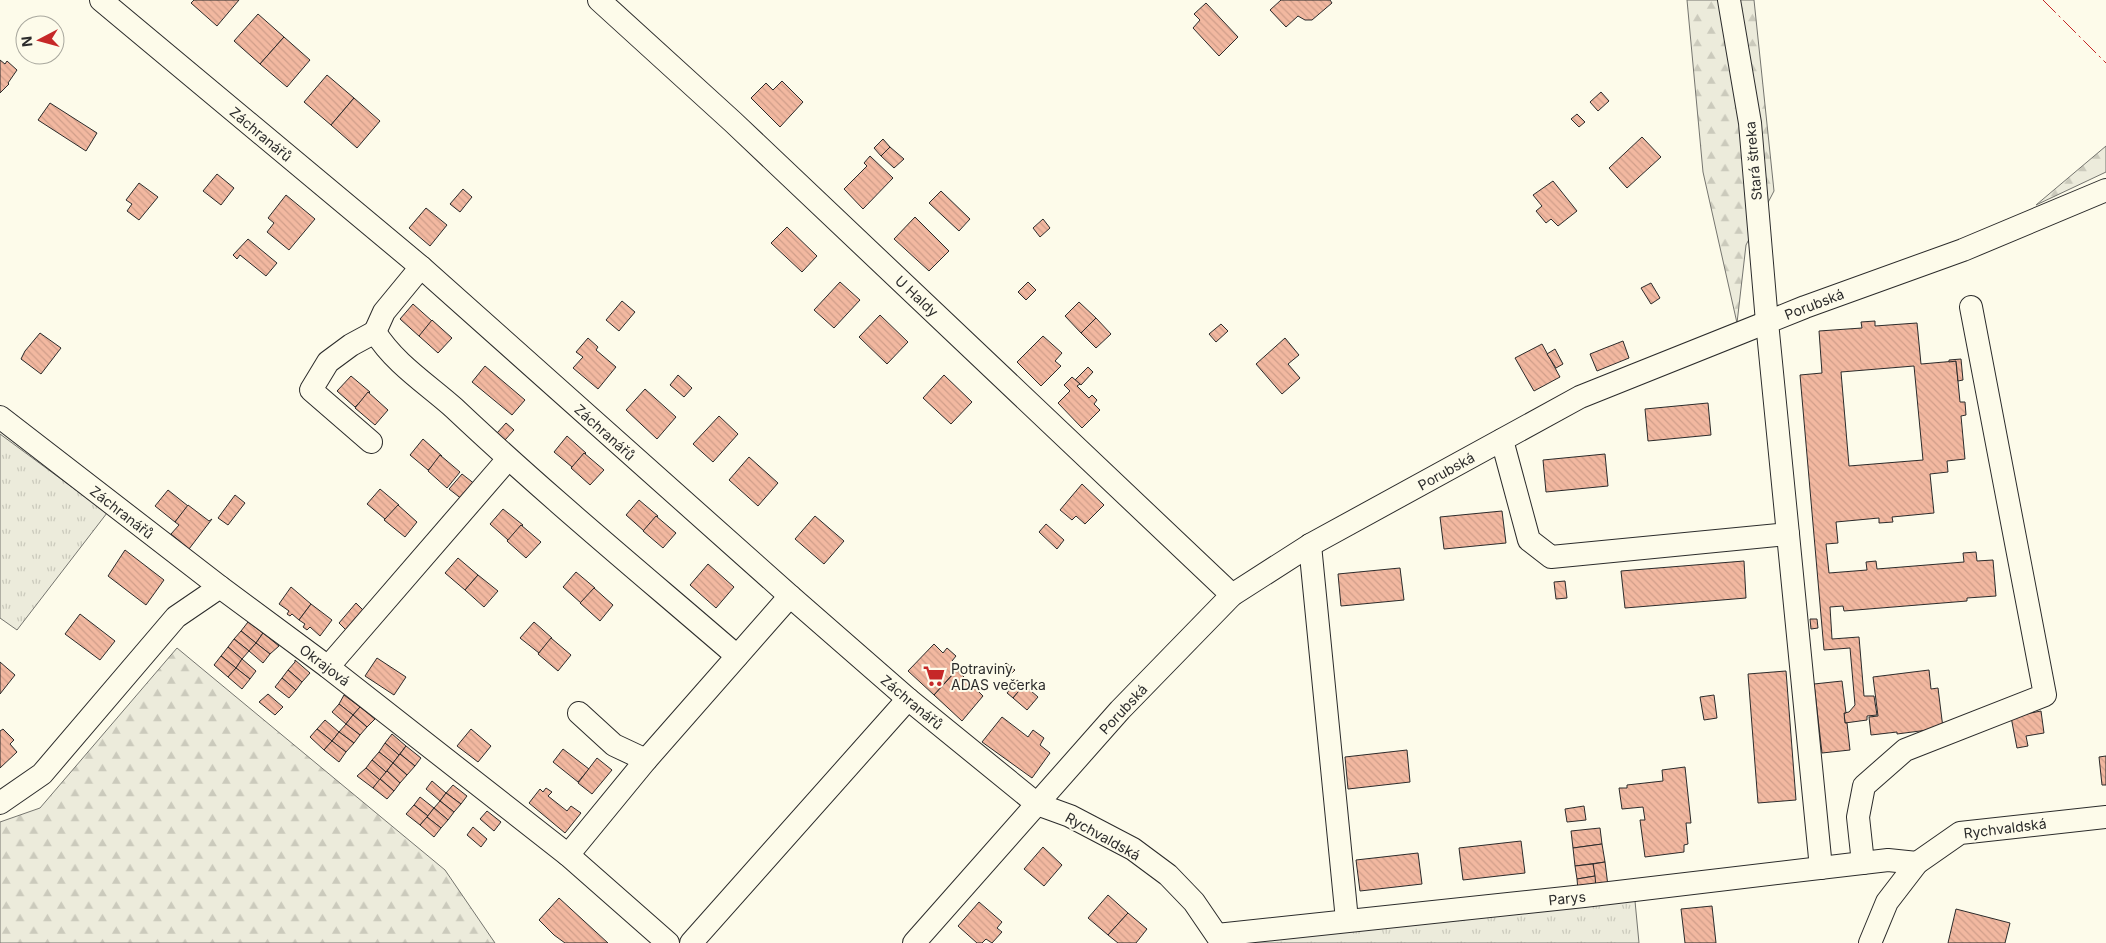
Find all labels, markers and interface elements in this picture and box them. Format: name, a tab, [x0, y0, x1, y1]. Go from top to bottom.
north arrow	[15, 15, 65, 65]
text: N	[18, 35, 36, 48]
street label: Záchranářů	[227, 103, 295, 165]
street label: Stará štreka	[1741, 121, 1765, 201]
street label: U Haldy	[892, 272, 942, 320]
street label: Porubská	[1782, 285, 1846, 323]
street label: Záchranářů	[571, 400, 639, 464]
street label: Porubská	[1415, 448, 1477, 494]
street label: Záchranářů	[87, 482, 157, 542]
street label: Okrajová	[296, 641, 354, 689]
place label: Potraviny ADAS večerka	[951, 660, 1046, 693]
supermarket icon: Potraviny ADAS večerka	[921, 663, 947, 689]
street label: Záchranářů	[878, 671, 946, 733]
street label: Porubská	[1096, 680, 1150, 738]
street label: Rychvaldská	[1062, 808, 1144, 864]
street label: Rychvaldská	[1963, 814, 2047, 842]
street label: Parys	[1547, 888, 1587, 908]

